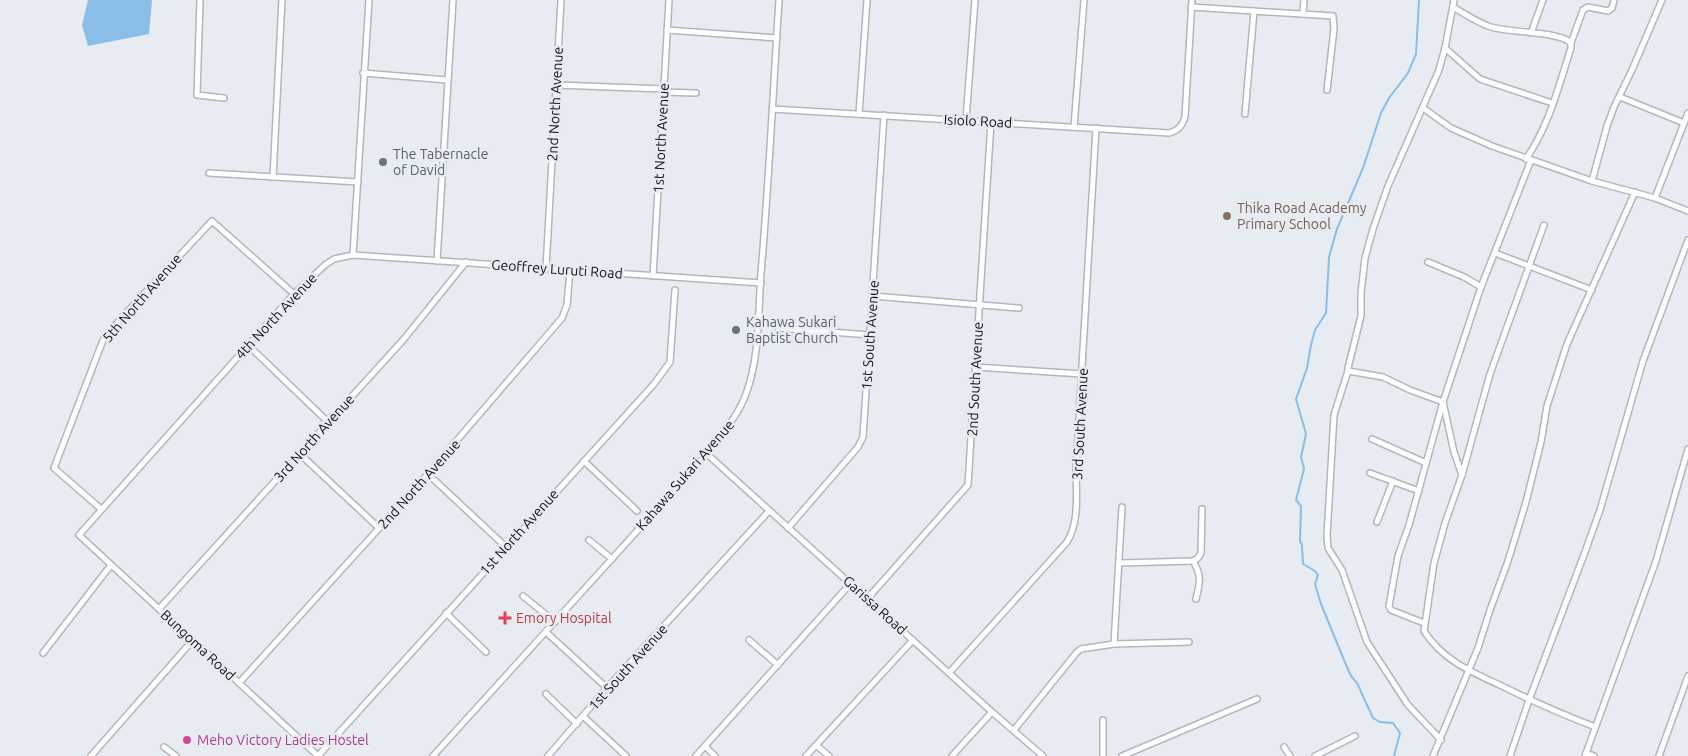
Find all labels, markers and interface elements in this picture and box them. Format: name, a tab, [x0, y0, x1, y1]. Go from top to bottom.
street label: 2nd North Avenue	[544, 46, 566, 162]
street label: 1st North Avenue	[650, 83, 672, 193]
street label: Isiolo Road	[943, 111, 1013, 131]
place label: The Tabernacle of David	[393, 146, 488, 178]
marker: The Tabernacle of David	[377, 156, 389, 168]
place label: Thika Road Academy Primary School	[1237, 200, 1367, 232]
marker: Thika Road Academy Primary School	[1221, 210, 1233, 222]
street label: 5th North Avenue	[99, 250, 185, 346]
street label: Geoffrey Luruti Road	[491, 256, 623, 282]
street label: 4th North Avenue	[232, 270, 320, 362]
street label: 1st South Avenue	[858, 280, 882, 390]
place label: Kahawa Sukari Baptist Church	[746, 314, 838, 346]
street label: 2nd South Avenue	[964, 321, 986, 437]
marker: Kahawa Sukari Baptist Church	[730, 324, 742, 336]
street label: 3rd South Avenue	[1069, 368, 1091, 480]
street label: 3rd North Avenue	[271, 391, 357, 485]
street label: Kahawa Sukari Avenue	[633, 417, 737, 533]
street label: 2nd North Avenue	[375, 436, 463, 532]
street label: 1st North Avenue	[476, 486, 562, 578]
street label: Garissa Road	[840, 572, 910, 638]
street label: Bungoma Road	[157, 606, 239, 684]
place label: Emory Hospital	[516, 610, 612, 626]
marker: Emory Hospital	[498, 611, 512, 625]
street label: 1st South Avenue	[585, 621, 671, 713]
place label: Meho Victory Ladies Hostel	[197, 732, 369, 748]
marker: Meho Victory Ladies Hostel	[181, 734, 193, 746]

